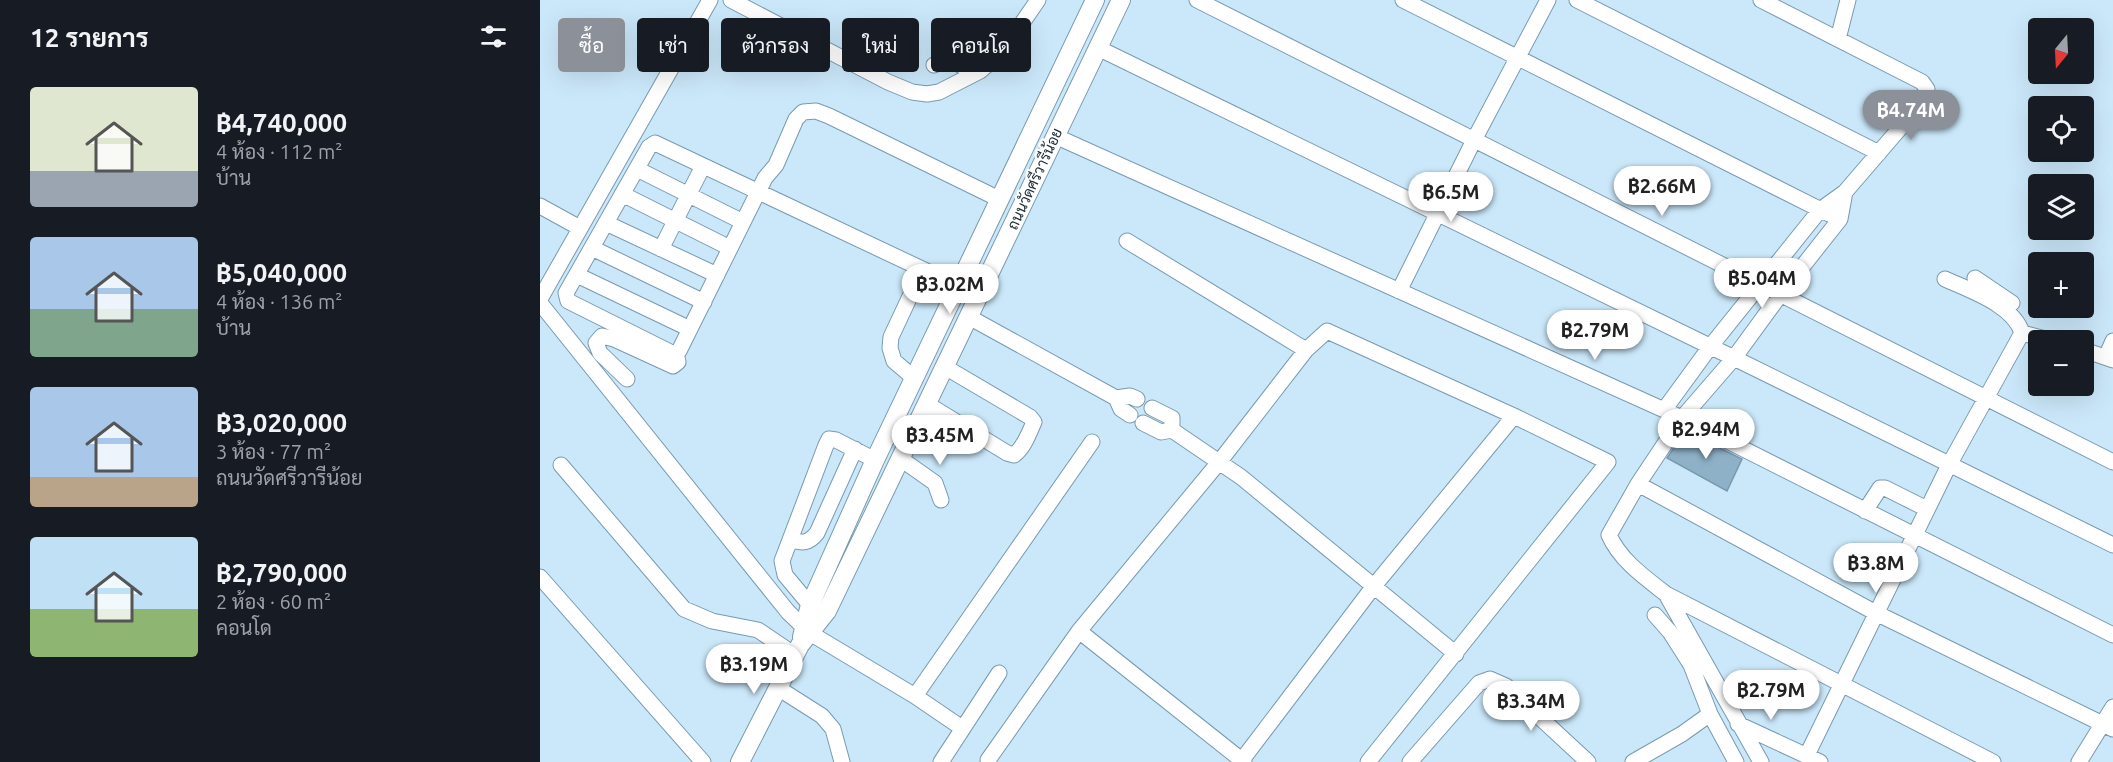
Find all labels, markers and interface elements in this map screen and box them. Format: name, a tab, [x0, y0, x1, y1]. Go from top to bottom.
chip: ซื้อ	[558, 18, 625, 72]
chip: เช่า	[637, 18, 709, 72]
chip: ตัวกรอง	[721, 18, 830, 72]
chip: ใหม่	[842, 18, 919, 72]
chip: คอนโด	[931, 18, 1031, 72]
north arrow	[2028, 18, 2094, 84]
map controls	[2028, 18, 2094, 396]
icon: filters	[477, 20, 510, 53]
text: 12 รายการ	[30, 23, 149, 52]
pin: ฿4.74M	[1862, 90, 1960, 141]
button: locate	[2028, 96, 2094, 162]
text: ฿4.74M	[1877, 98, 1945, 121]
text: ฿4,740,000	[216, 108, 347, 137]
icon: home	[78, 111, 150, 183]
street label: ถนนวัดศรีวารีน้อย	[1003, 125, 1065, 232]
text: 4 ห้อง · 112 m²	[216, 140, 342, 163]
text: บ้าน	[216, 166, 251, 189]
pin: ฿2.66M	[1613, 166, 1711, 217]
pin: ฿6.5M	[1409, 172, 1493, 223]
text: ฿2.66M	[1628, 174, 1696, 197]
button: layers	[2028, 174, 2094, 240]
text: ฿6.5M	[1422, 180, 1480, 203]
button: +	[2028, 252, 2094, 318]
text: ฿5,040,000	[216, 258, 347, 287]
pin: ฿5.04M	[1713, 258, 1811, 309]
icon: home	[78, 261, 150, 333]
pin: ฿3.02M	[901, 264, 999, 315]
text: ฿5.04M	[1728, 266, 1796, 289]
text: ฿3.02M	[916, 272, 984, 295]
text: 4 ห้อง · 136 m²	[216, 290, 342, 313]
pin: ฿2.79M	[1546, 310, 1644, 361]
text: บ้าน	[216, 316, 251, 339]
text: ฿2.79M	[1561, 318, 1629, 341]
button: −	[2028, 330, 2094, 396]
text: ฿3,020,000	[216, 408, 347, 437]
pin: ฿2.94M	[1657, 409, 1755, 460]
icon: home	[78, 411, 150, 483]
pin: ฿3.45M	[891, 415, 989, 466]
text: ฿2.94M	[1672, 417, 1740, 440]
text: ฿3.45M	[906, 423, 974, 446]
text: 3 ห้อง · 77 m²	[216, 440, 331, 463]
text: ถนนวัดศรีวารีน้อย	[216, 466, 362, 489]
pin: ฿3.8M	[1834, 543, 1918, 594]
text: ฿3.8M	[1847, 551, 1905, 574]
text: ฿2,790,000	[216, 558, 347, 587]
icon: home	[78, 561, 150, 633]
text: 2 ห้อง · 60 m²	[216, 590, 331, 613]
text: คอนโด	[216, 616, 272, 639]
pin: ฿3.19M	[705, 644, 803, 695]
text: ฿3.19M	[720, 652, 788, 675]
pin: ฿2.79M	[1722, 670, 1820, 721]
text: ฿2.79M	[1737, 678, 1805, 701]
pin: ฿3.34M	[1482, 681, 1580, 732]
text: ฿3.34M	[1497, 689, 1565, 712]

